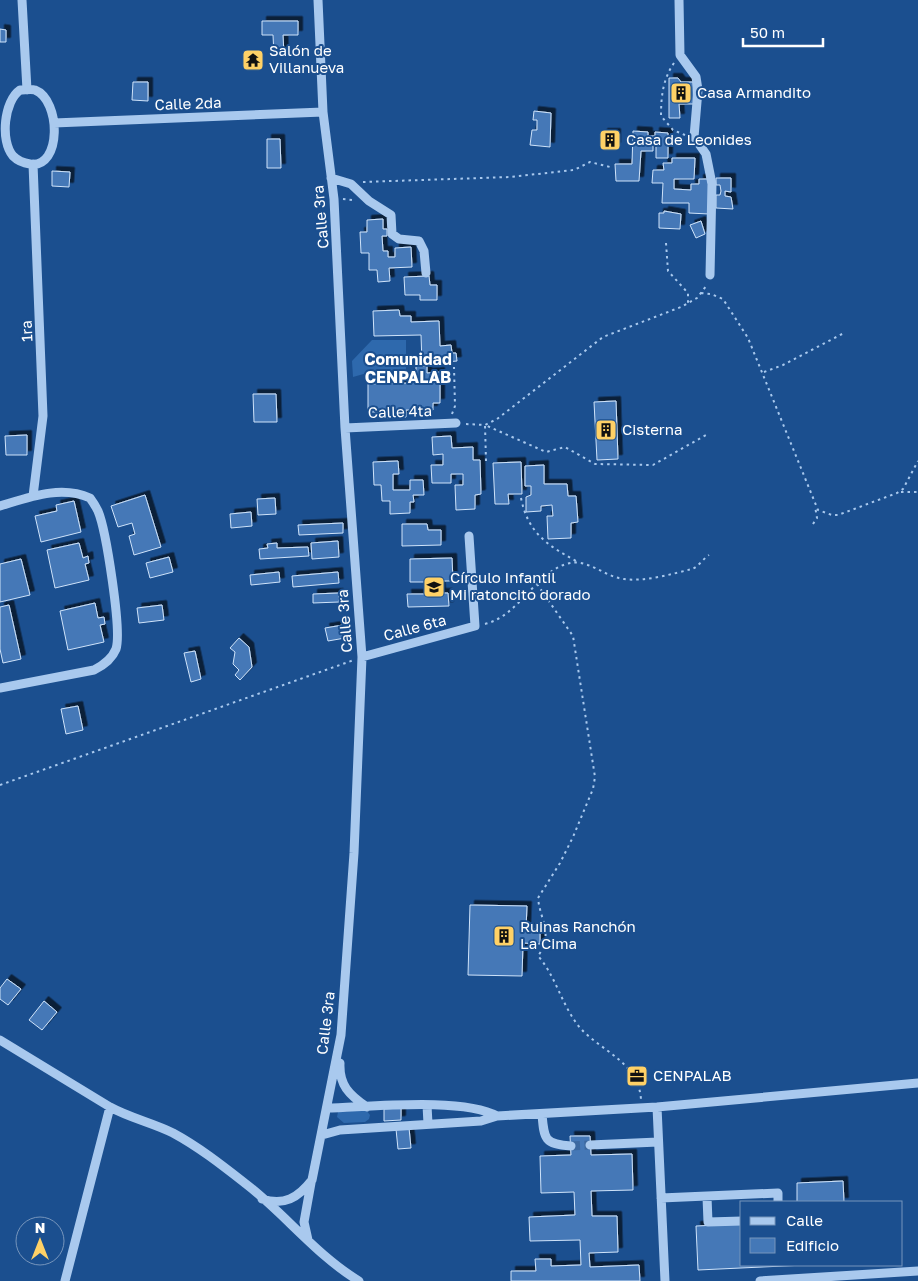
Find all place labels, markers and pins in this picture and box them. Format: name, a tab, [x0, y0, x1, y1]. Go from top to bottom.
place label: Salón de Villanueva	[269, 41, 344, 76]
temple icon: Salón de Villanueva	[241, 48, 265, 72]
building icon: Casa Armandito	[669, 81, 693, 105]
place label: Casa Armandito	[697, 83, 811, 101]
building icon: Casa de Leonides	[598, 128, 622, 152]
place label: Casa de Leonides	[626, 130, 752, 148]
building icon: Cisterna	[594, 418, 618, 442]
place label: Cisterna	[622, 420, 682, 438]
place label: Círculo Infantil Mi ratoncito dorado	[450, 568, 591, 603]
school or university icon: Círculo Infantil Mi ratoncito dorado	[422, 575, 446, 599]
place label: Ruinas Ranchón La Cima	[520, 917, 636, 952]
building icon: Ruinas Ranchón La Cima	[492, 924, 516, 948]
office icon: CENPALAB	[625, 1064, 649, 1088]
place label: CENPALAB	[653, 1066, 732, 1084]

